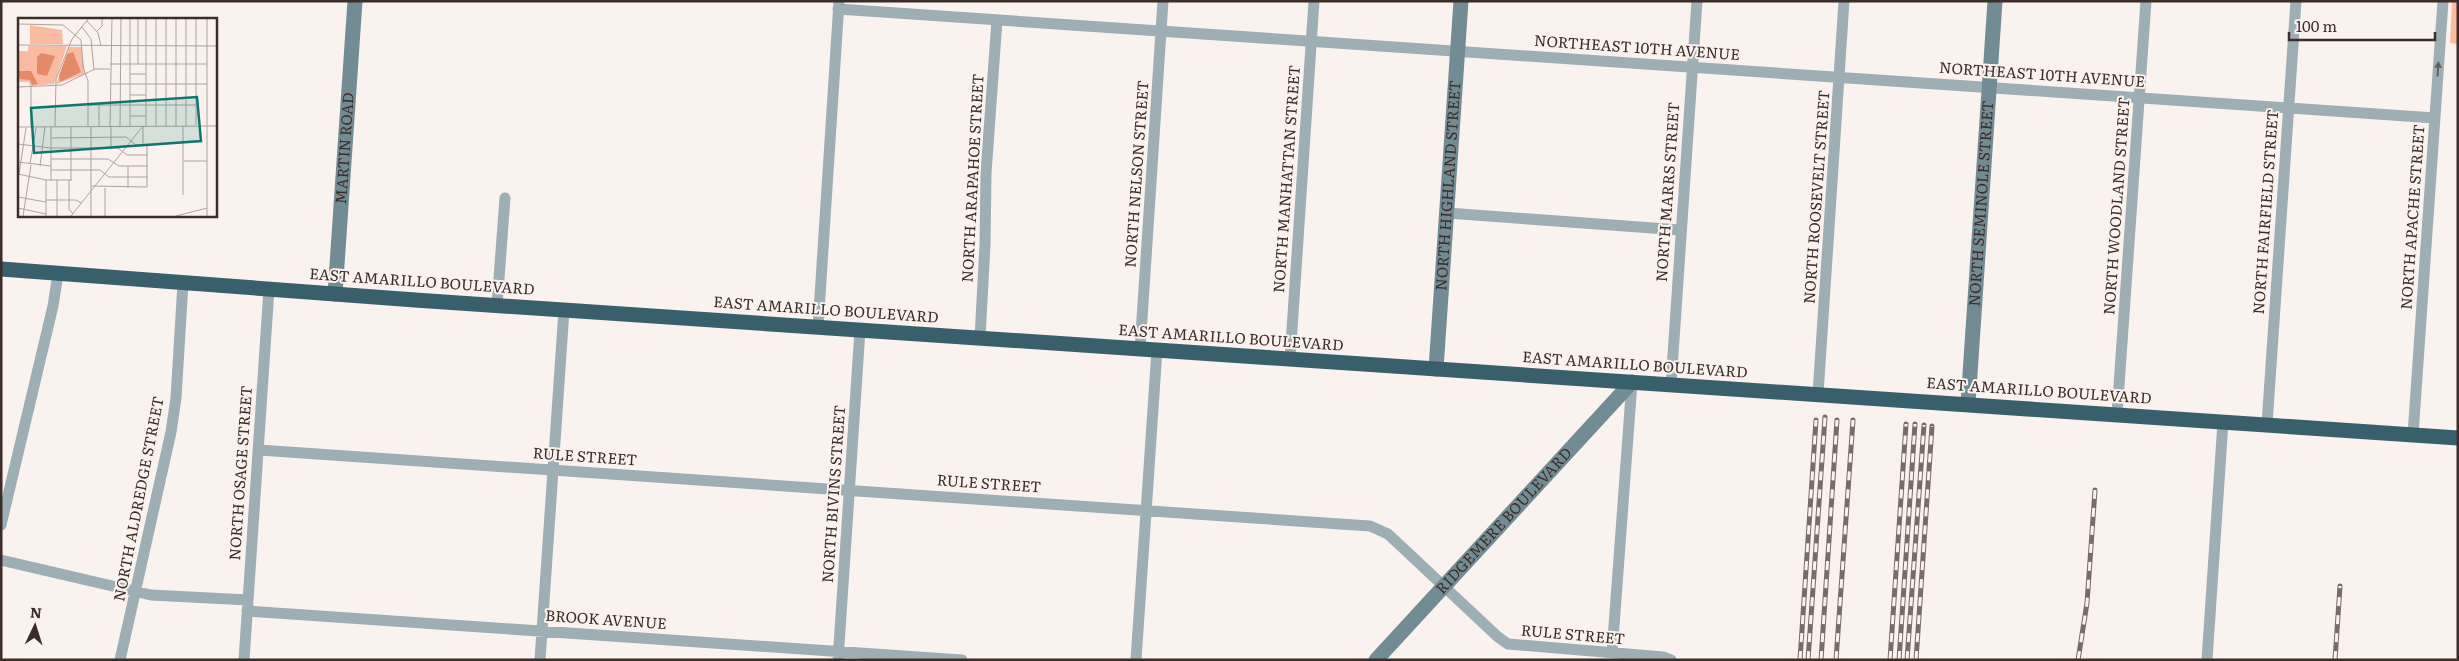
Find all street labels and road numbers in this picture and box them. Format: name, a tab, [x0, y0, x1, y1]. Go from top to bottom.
street label: NORTHEAST 10TH AVENUE	[1533, 28, 1741, 65]
street label: NORTHEAST 10TH AVENUE	[1938, 55, 2146, 92]
street label: NORTH MANHATTAN STREET	[1266, 64, 1305, 294]
street label: NORTH ARAPAHOE STREET	[955, 73, 988, 283]
street label: NORTH NELSON STREET	[1117, 79, 1154, 268]
street label: NORTH HIGHLAND STREET	[1428, 79, 1466, 291]
street label: NORTH ROOSEVELT STREET	[1797, 89, 1834, 305]
street label: MARTIN ROAD	[328, 92, 359, 205]
street label: NORTH WOODLAND STREET	[2096, 96, 2135, 316]
street label: NORTH SEMINOLE STREET	[1962, 100, 1998, 307]
street label: NORTH MARRS STREET	[1649, 101, 1684, 283]
street label: NORTH FAIRFIELD STREET	[2246, 109, 2283, 315]
street label: NORTH APACHE STREET	[2394, 123, 2429, 310]
street label: EAST AMARILLO BOULEVARD	[309, 261, 535, 300]
street label: EAST AMARILLO BOULEVARD	[713, 289, 939, 328]
street label: EAST AMARILLO BOULEVARD	[1118, 317, 1344, 356]
street label: EAST AMARILLO BOULEVARD	[1522, 344, 1748, 383]
street label: EAST AMARILLO BOULEVARD	[1926, 370, 2152, 409]
street label: NORTH OSAGE STREET	[222, 385, 257, 561]
street label: NORTH ALDREDGE STREET	[106, 394, 169, 603]
street label: NORTH BIVINS STREET	[815, 404, 850, 584]
street label: RULE STREET	[532, 440, 638, 471]
street label: RIDGEMERE BOULEVARD	[1429, 441, 1577, 599]
street label: RULE STREET	[936, 467, 1042, 498]
street label: BROOK AVENUE	[545, 603, 668, 634]
street label: RULE STREET	[1520, 617, 1626, 650]

